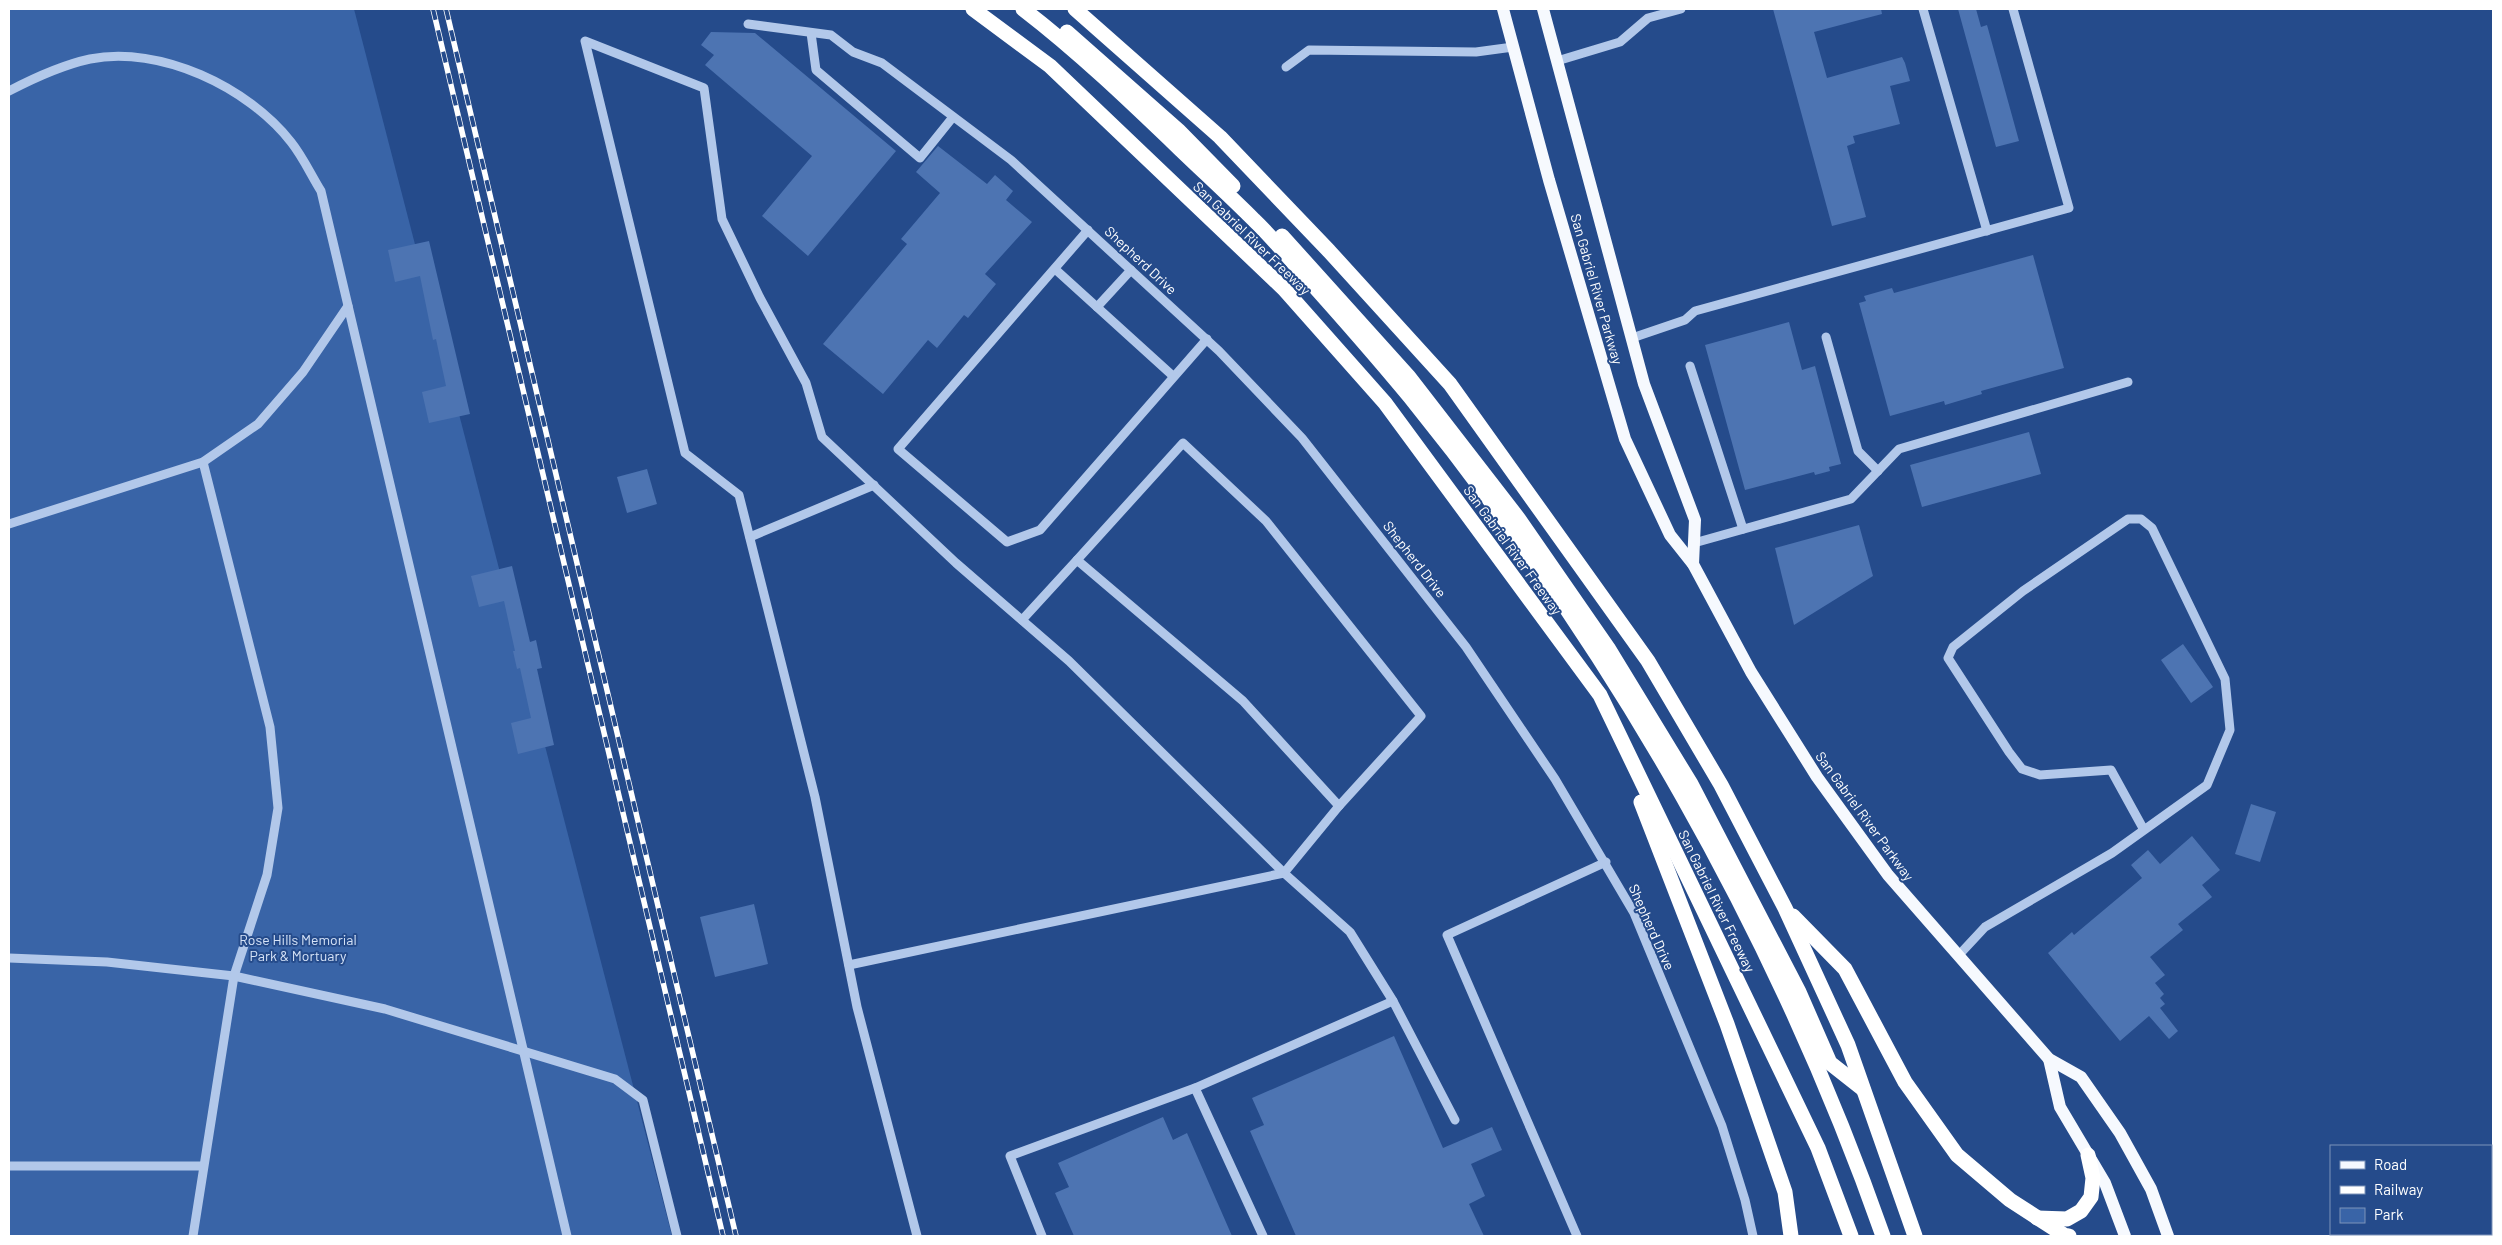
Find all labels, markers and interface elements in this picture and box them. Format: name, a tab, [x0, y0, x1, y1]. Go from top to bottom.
street label: San Gabriel River Freeway	[1190, 178, 1314, 299]
street label: San Gabriel River Parkway	[1567, 212, 1627, 367]
street label: Shepherd Drive	[1101, 222, 1181, 298]
street label: San Gabriel River Freeway	[1460, 482, 1566, 619]
street label: Shepherd Drive	[1380, 517, 1450, 601]
street label: San Gabriel River Parkway	[1812, 748, 1918, 885]
street label: San Gabriel River Freeway	[1675, 827, 1759, 975]
street label: Shepherd Drive	[1625, 881, 1679, 973]
park label: Rose Hills Memorial Park & Mortuary	[239, 931, 357, 964]
legend	[2330, 1145, 2492, 1235]
text: Road	[2374, 1155, 2407, 1173]
text: Railway	[2374, 1180, 2423, 1198]
text: Park	[2374, 1205, 2404, 1223]

